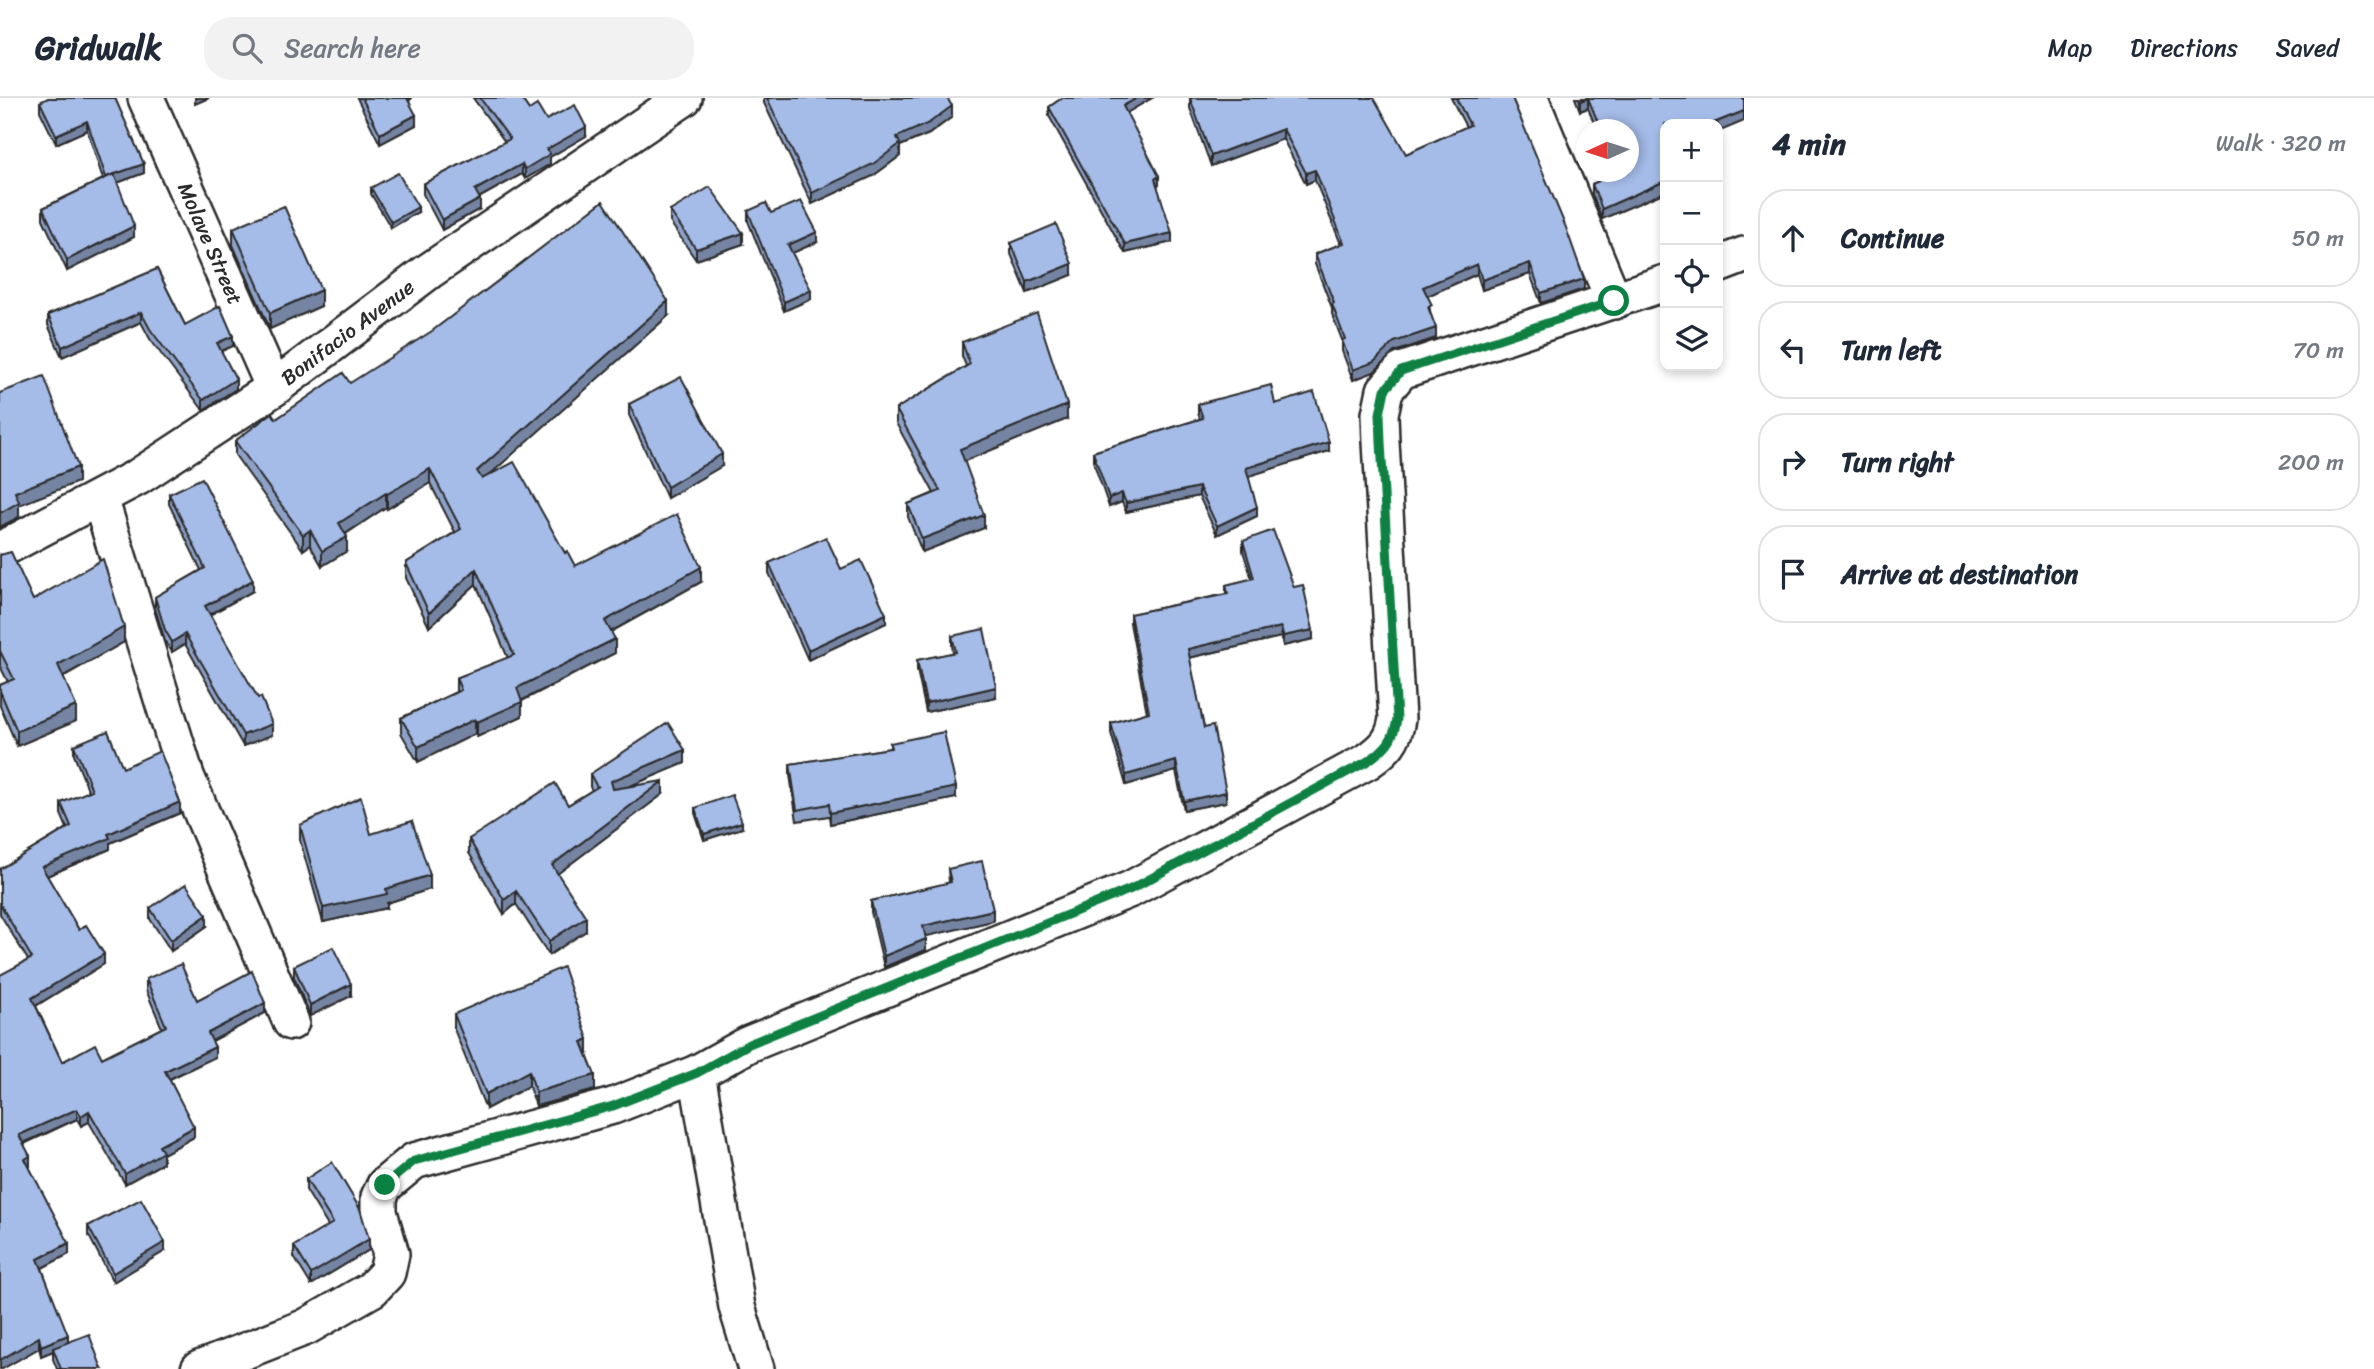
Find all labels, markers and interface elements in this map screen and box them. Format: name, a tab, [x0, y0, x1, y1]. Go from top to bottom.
search box	[204, 17, 694, 80]
text: Gridwalk	[35, 19, 162, 77]
text: Search here	[284, 25, 421, 71]
text: Map	[2048, 27, 2092, 69]
text: Directions	[2130, 27, 2238, 69]
text: Saved	[2276, 27, 2339, 69]
icon: search	[228, 29, 266, 67]
text: 4 min	[1772, 117, 1846, 171]
north arrow	[1576, 119, 1639, 182]
map controls	[1660, 119, 1723, 371]
button: +	[1660, 119, 1723, 182]
text: Walk · 320 m	[2216, 123, 2346, 164]
street label: Molave Street	[166, 176, 254, 311]
button: −	[1660, 182, 1723, 245]
text: Continue	[1841, 215, 1944, 261]
text: 50 m	[2292, 218, 2344, 259]
icon: ahead	[1774, 219, 1812, 257]
button: locate	[1660, 245, 1723, 308]
street label: Bonifacio Avenue	[272, 269, 423, 396]
route start	[1598, 285, 1629, 316]
button: layers	[1660, 308, 1723, 371]
text: Turn left	[1841, 327, 1941, 373]
text: 70 m	[2293, 330, 2344, 371]
icon: left	[1774, 331, 1812, 369]
text: Turn right	[1841, 439, 1954, 485]
text: 200 m	[2278, 442, 2344, 483]
icon: right	[1774, 443, 1812, 481]
text: Arrive at destination	[1841, 551, 2078, 597]
icon: arrive	[1774, 555, 1812, 593]
route end	[369, 1169, 400, 1200]

